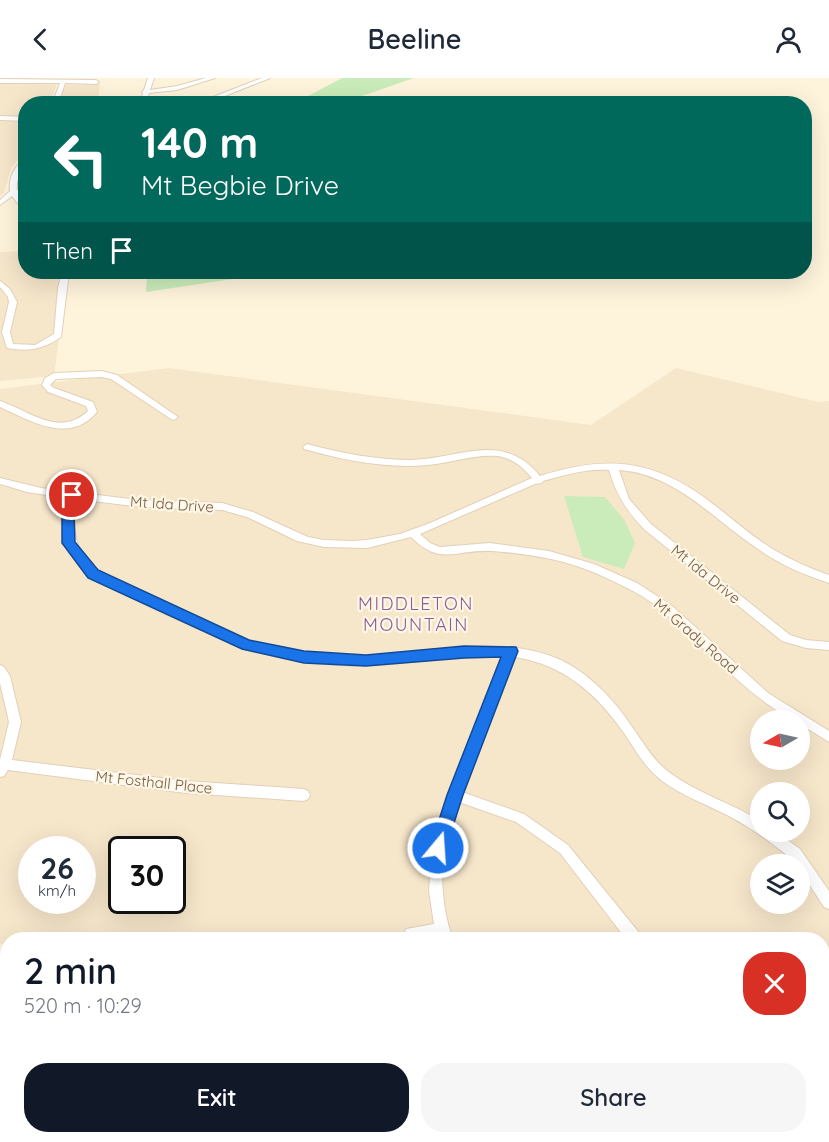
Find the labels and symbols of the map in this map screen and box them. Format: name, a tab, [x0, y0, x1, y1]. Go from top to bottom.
pin	[46, 469, 97, 520]
street label: Mt Ida Drive	[130, 492, 214, 516]
street label: Mt Ida Drive	[667, 540, 745, 608]
district label: MIDDLETON MOUNTAIN	[358, 592, 474, 636]
street label: Mt Grady Road	[650, 594, 742, 678]
north arrow	[750, 710, 810, 770]
street label: Mt Fosthall Place	[95, 766, 213, 798]
position arrow	[406, 816, 470, 880]
speed limit sign: 30	[108, 836, 186, 914]

